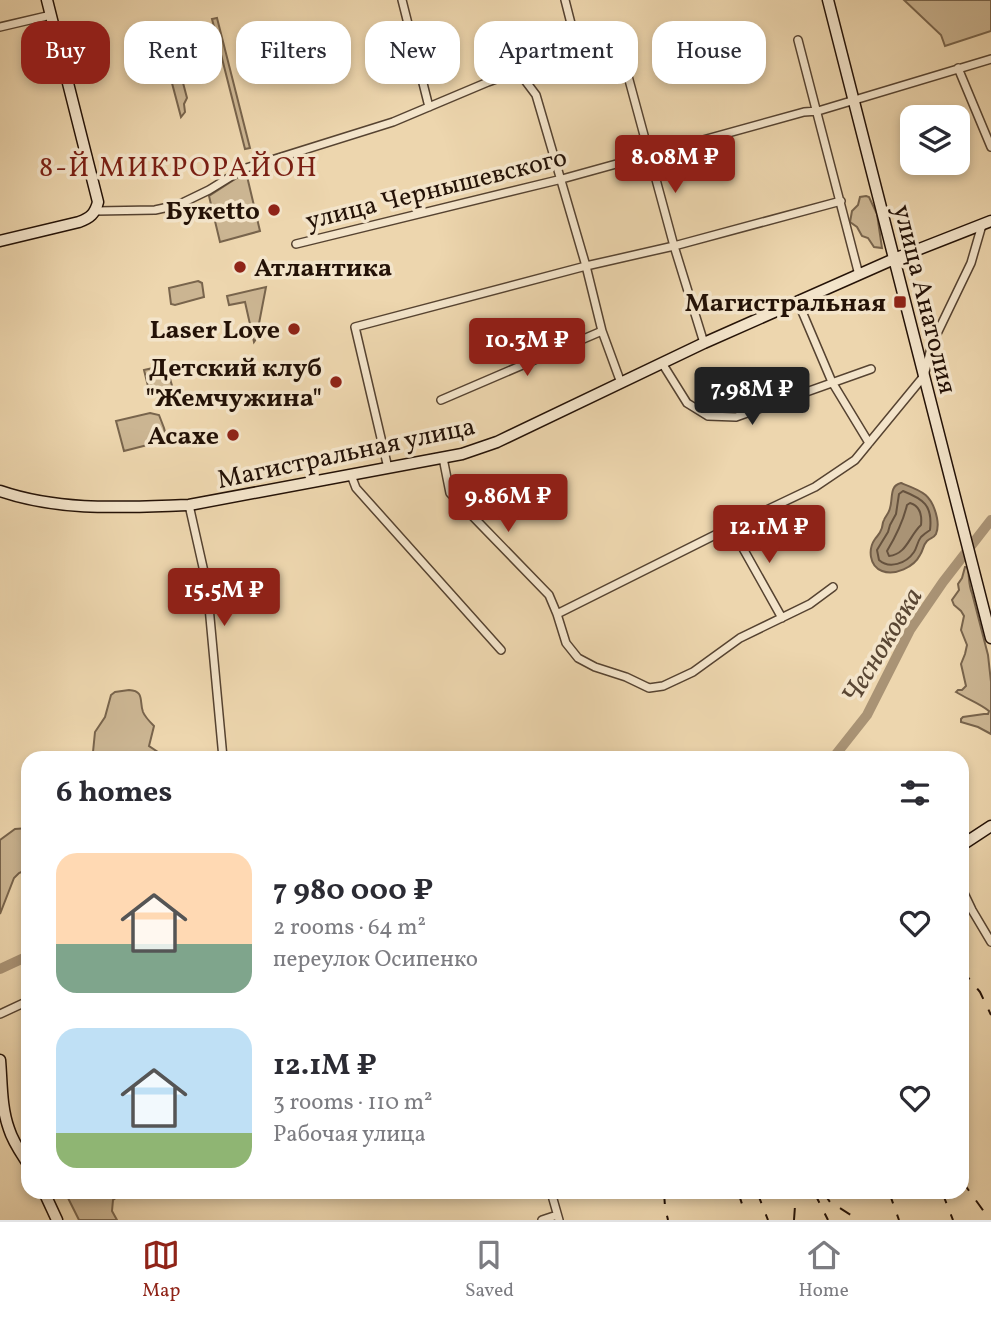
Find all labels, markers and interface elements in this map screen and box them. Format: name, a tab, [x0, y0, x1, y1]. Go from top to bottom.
chip: Buy	[21, 21, 110, 84]
chip: Rent	[124, 21, 222, 84]
chip: Filters	[236, 21, 351, 84]
chip: New	[365, 21, 460, 84]
chip: Apartment	[474, 21, 638, 84]
chip: House	[652, 21, 766, 84]
map controls	[900, 105, 970, 175]
button: layers	[900, 105, 970, 175]
pin: 8.08M ₽	[610, 136, 740, 195]
street label: улица Чернышевского	[302, 140, 571, 240]
text: 8.08M ₽	[631, 142, 719, 174]
district label: 8-Й МИКРОРАЙОН	[39, 149, 319, 188]
place label: Букеttо	[165, 194, 260, 230]
street label: улица Анатолия	[883, 201, 965, 398]
marker: Букеttо	[266, 202, 282, 218]
place label: Атлантика	[254, 251, 392, 287]
marker: Атлантика	[232, 259, 248, 275]
place label: Магистральная	[685, 286, 886, 322]
marker: Магистральная	[892, 294, 908, 310]
place label: Laser Love	[150, 313, 280, 349]
pin: 10.3M ₽	[462, 318, 592, 378]
marker: Laser Love	[286, 321, 302, 337]
text: 10.3M ₽	[485, 325, 569, 357]
place label: Детский клуб "Жемчужина"	[145, 351, 322, 417]
pin: 7.98M ₽	[687, 368, 817, 427]
marker: Детский клуб "Жемчужина"	[328, 374, 344, 390]
text: 7.98M ₽	[710, 374, 794, 406]
street label: Магистральная улица	[214, 409, 479, 499]
place label: Асахе	[147, 419, 219, 455]
marker: Асахе	[225, 427, 241, 443]
pin: 9.86M ₽	[443, 475, 573, 534]
text: 9.86M ₽	[465, 481, 552, 513]
pin: 12.1M ₽	[704, 505, 834, 565]
text: 12.1M ₽	[729, 512, 809, 544]
pin: 15.5M ₽	[159, 568, 289, 628]
text: 15.5M ₽	[184, 575, 264, 607]
water label: Чесноковка	[833, 581, 933, 712]
text: 6 homes	[56, 772, 172, 814]
icon: filters	[896, 774, 934, 812]
text: 7 980 000 ₽	[273, 870, 433, 912]
icon: home	[112, 881, 196, 965]
icon: heart	[896, 904, 934, 942]
text: 2 rooms · 64 m²	[273, 912, 426, 944]
text: переулок Осипенко	[273, 944, 478, 976]
text: 12.1M ₽	[273, 1045, 377, 1087]
icon: home	[112, 1056, 196, 1140]
icon: heart	[896, 1079, 934, 1117]
text: 3 rooms · 110 m²	[273, 1087, 433, 1119]
text: Рабочая улица	[273, 1119, 426, 1151]
tab: Map	[142, 1236, 180, 1304]
tab: Saved	[465, 1236, 514, 1304]
tab: Home	[798, 1236, 849, 1304]

